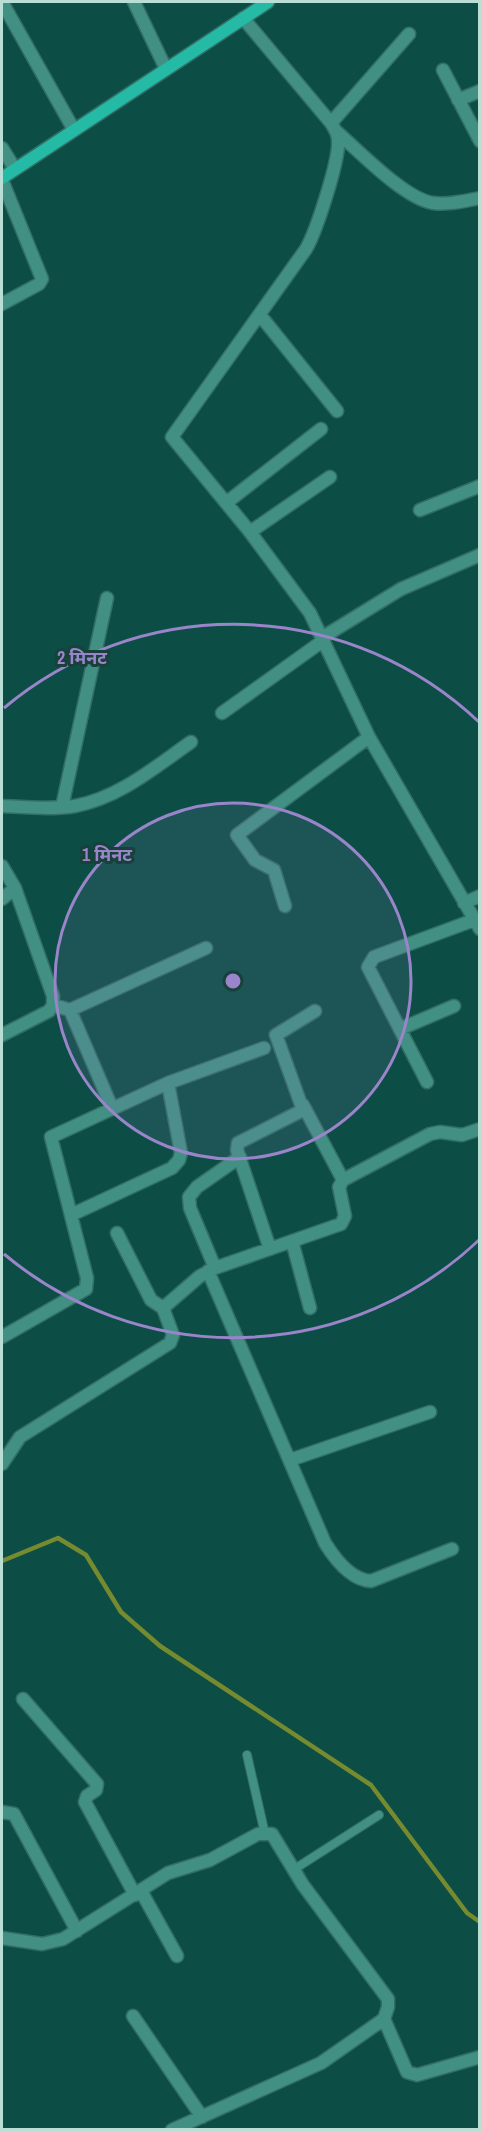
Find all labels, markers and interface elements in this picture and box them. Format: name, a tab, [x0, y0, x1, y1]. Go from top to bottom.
text: 2 मिनट	[57, 645, 107, 670]
text: 1 मिनट	[82, 842, 132, 867]
centre of rings	[223, 971, 243, 991]

